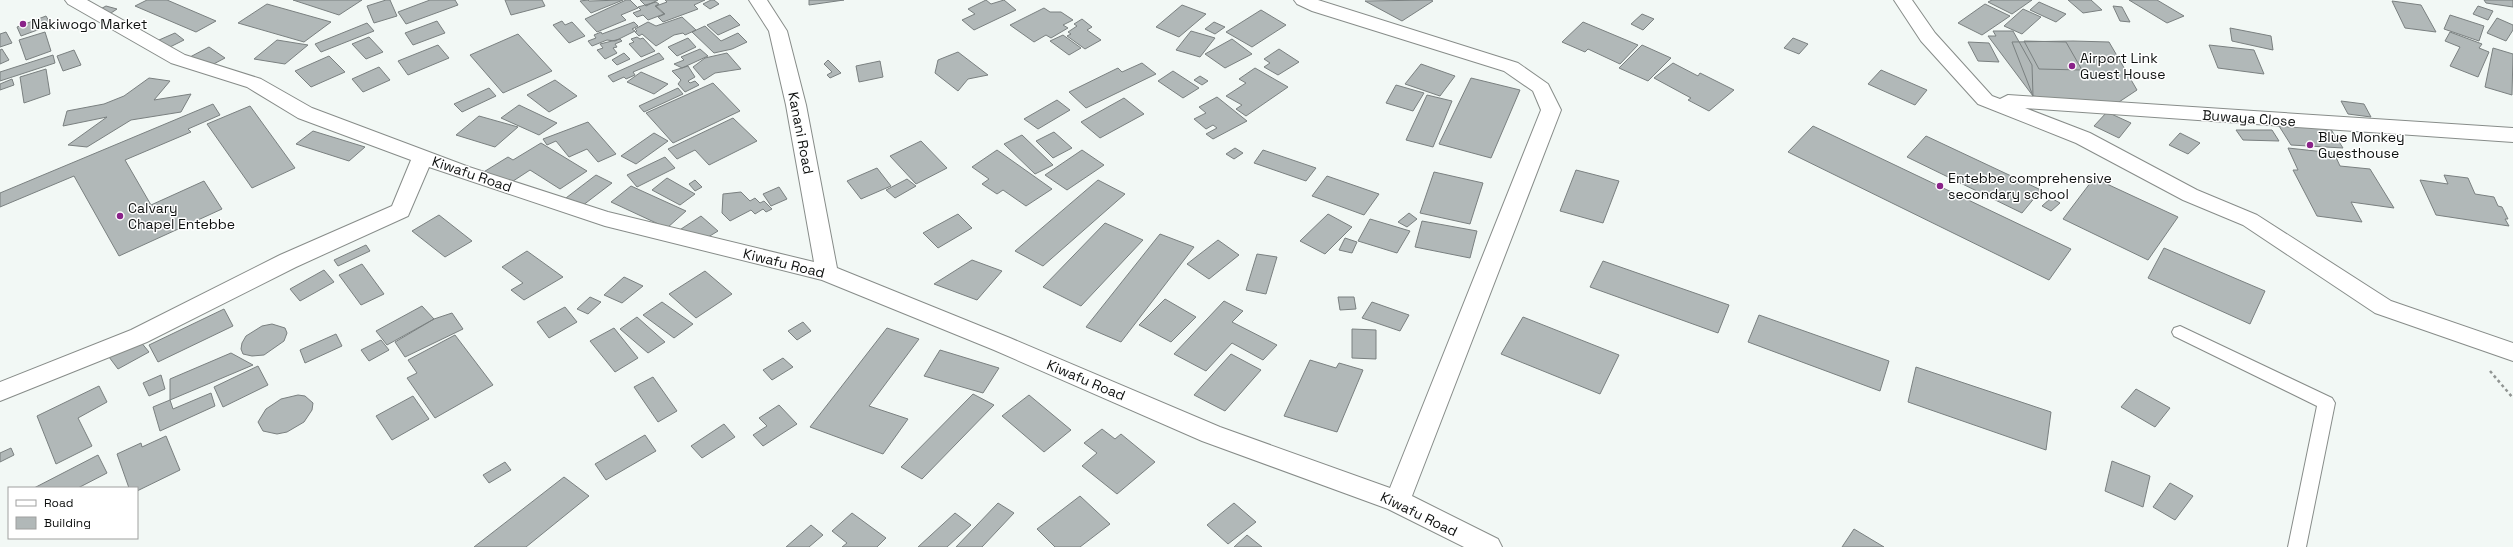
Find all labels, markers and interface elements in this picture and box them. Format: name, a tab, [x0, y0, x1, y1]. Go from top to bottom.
place label: Nakiwogo Market	[31, 15, 147, 33]
marker: Nakiwogo Market	[18, 19, 28, 29]
place label: Airport Link Guest House	[2080, 49, 2165, 83]
marker: Airport Link Guest House	[2067, 61, 2077, 71]
street label: Kanani Road	[784, 90, 818, 176]
street label: Buwaya Close	[2202, 106, 2296, 130]
place label: Blue Monkey Guesthouse	[2318, 128, 2405, 162]
marker: Blue Monkey Guesthouse	[2305, 140, 2315, 150]
street label: Kiwafu Road	[430, 152, 514, 196]
place label: Entebbe comprehensive secondary school	[1948, 169, 2112, 203]
marker: Entebbe comprehensive secondary school	[1935, 181, 1945, 191]
place label: Calvary Chapel Entebbe	[128, 199, 235, 233]
marker: Calvary Chapel Entebbe	[115, 211, 125, 221]
street label: Kiwafu Road	[741, 244, 827, 282]
street label: Kiwafu Road	[1044, 355, 1128, 405]
legend	[8, 487, 138, 539]
street label: Kiwafu Road	[1378, 488, 1460, 540]
text: Road	[44, 495, 73, 511]
text: Building	[44, 515, 91, 531]

